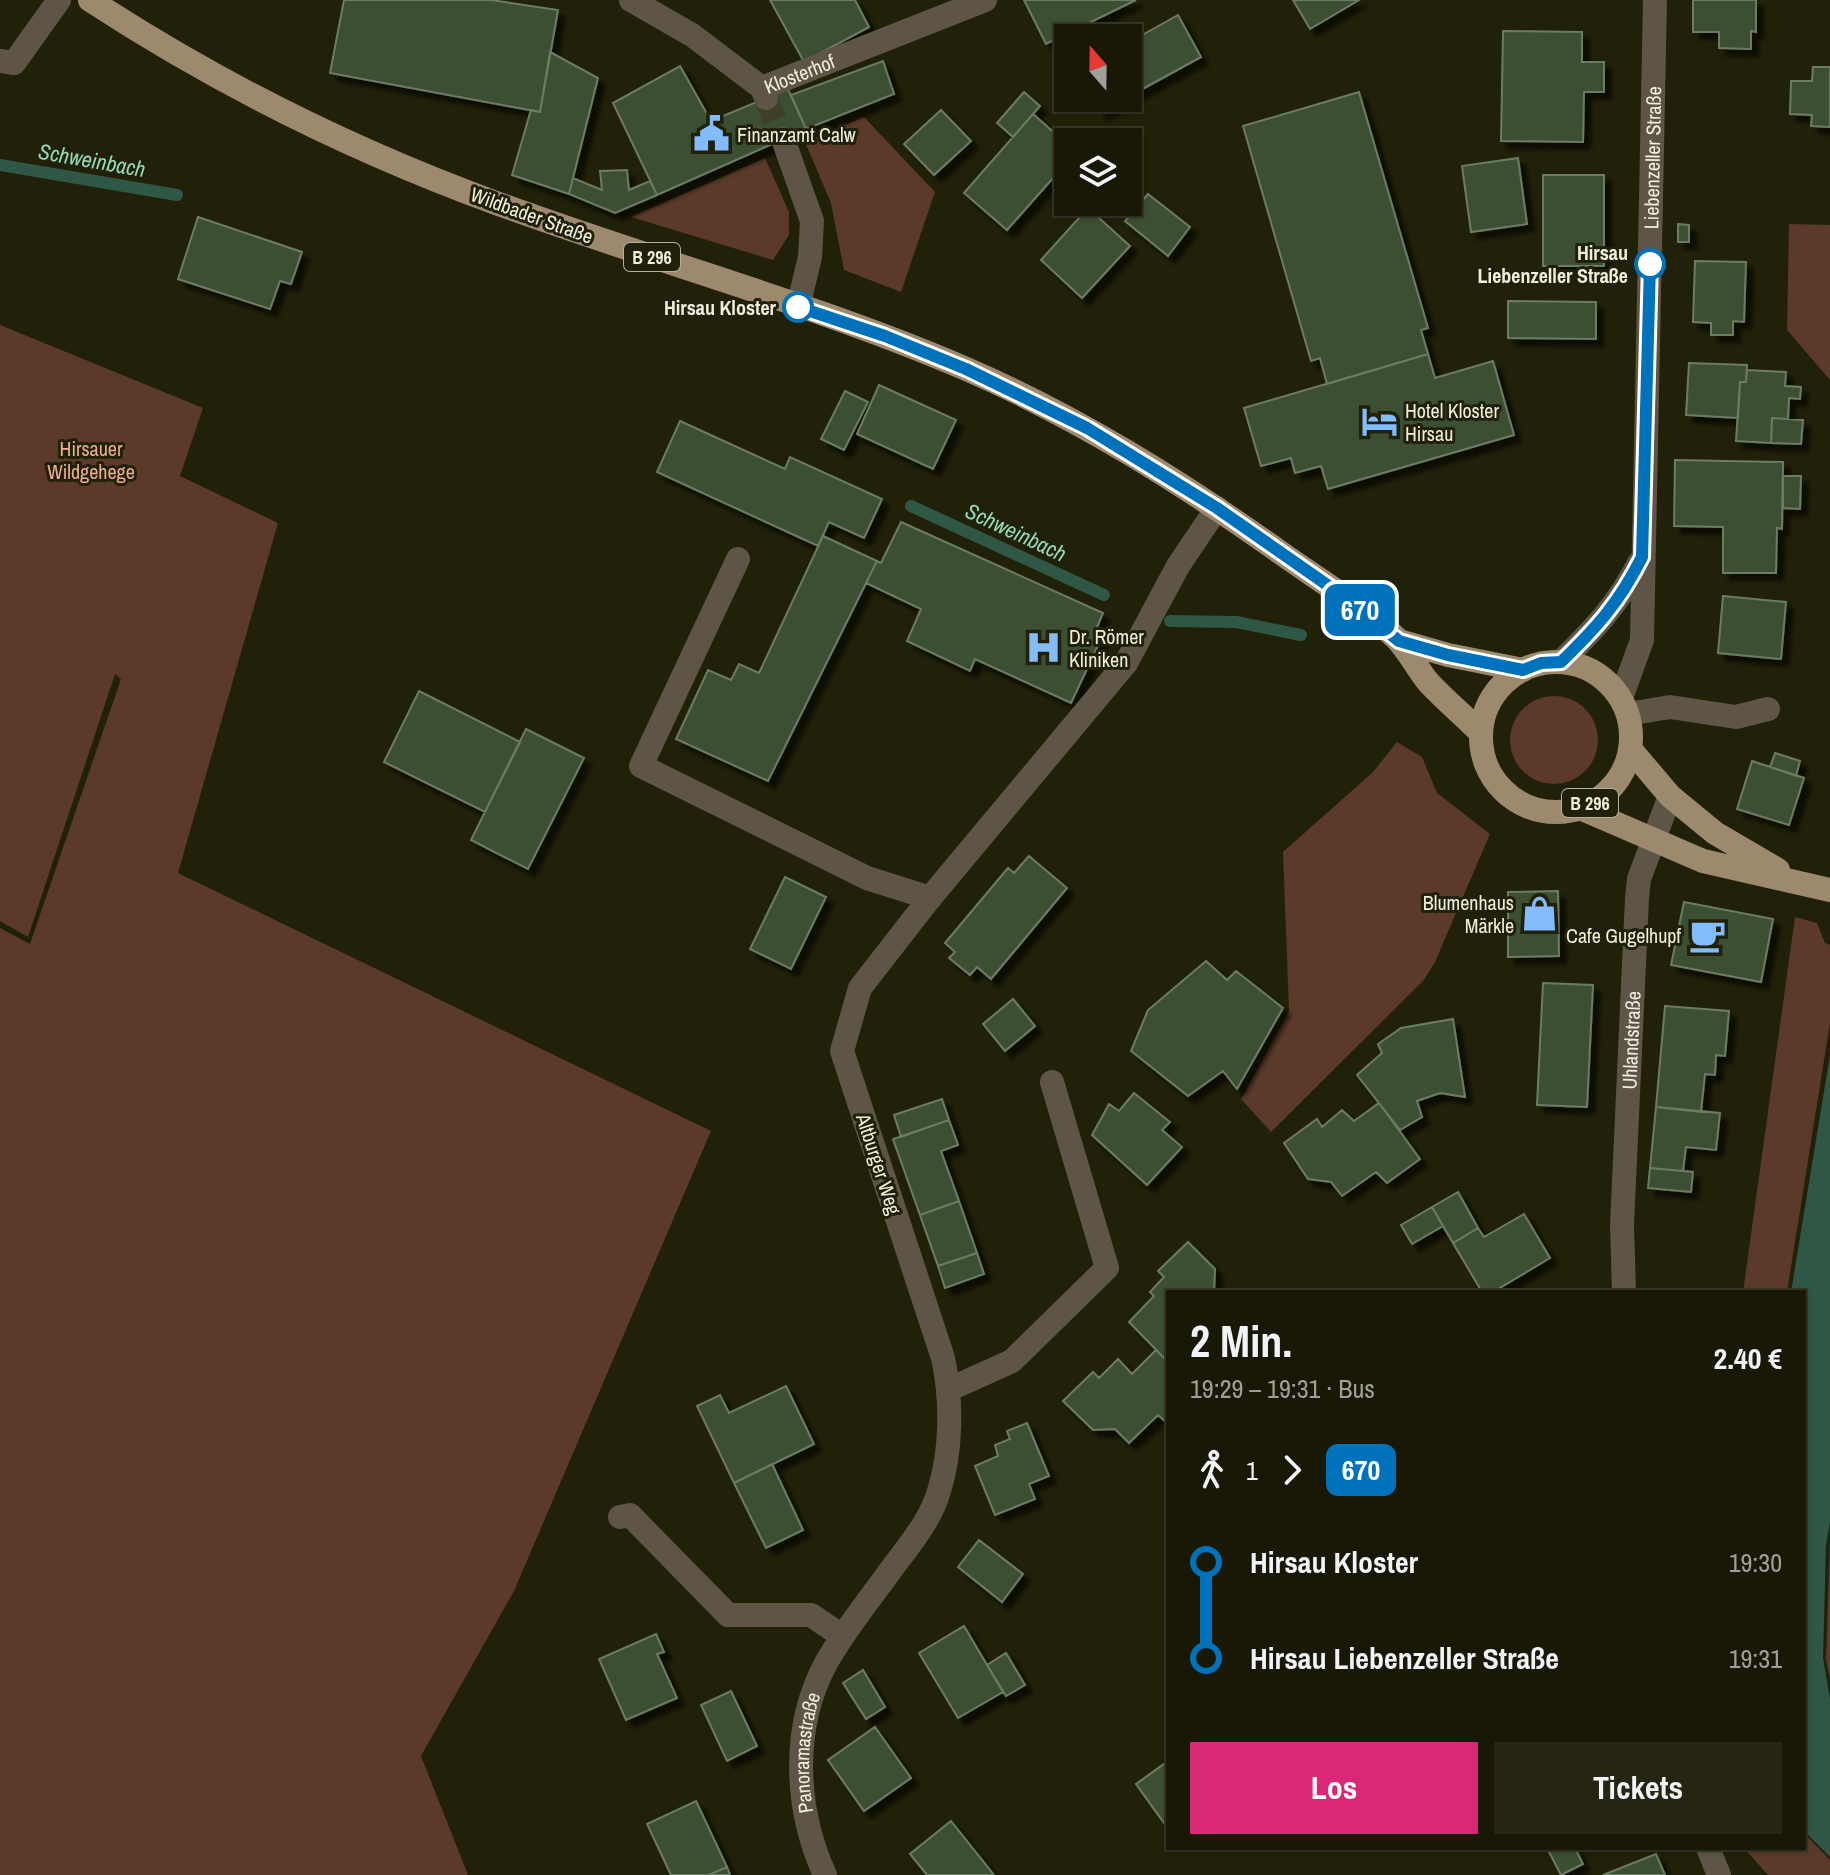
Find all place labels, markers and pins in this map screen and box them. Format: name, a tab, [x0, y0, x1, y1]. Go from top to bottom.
public building icon: Finanzamt Calw	[692, 115, 730, 153]
place label: Finanzamt Calw	[737, 121, 856, 148]
place label: Hirsau Liebenzeller Straße	[1478, 239, 1628, 289]
marker: Hirsau Liebenzeller Straße	[1635, 249, 1665, 279]
marker: Hirsau Kloster	[783, 292, 813, 322]
place label: Hirsau Kloster	[664, 294, 777, 321]
place label: Hotel Kloster Hirsau	[1405, 397, 1499, 447]
hotel icon: Hotel Kloster Hirsau	[1360, 402, 1398, 440]
place label: Dr. Römer Kliniken	[1069, 623, 1144, 673]
hospital icon: Dr. Römer Kliniken	[1024, 628, 1062, 666]
place label: Blumenhaus Märkle	[1423, 889, 1514, 939]
shop icon: Blumenhaus Märkle	[1521, 894, 1559, 932]
cafe icon: Cafe Gugelhupf	[1688, 916, 1726, 954]
place label: Cafe Gugelhupf	[1566, 922, 1681, 949]

